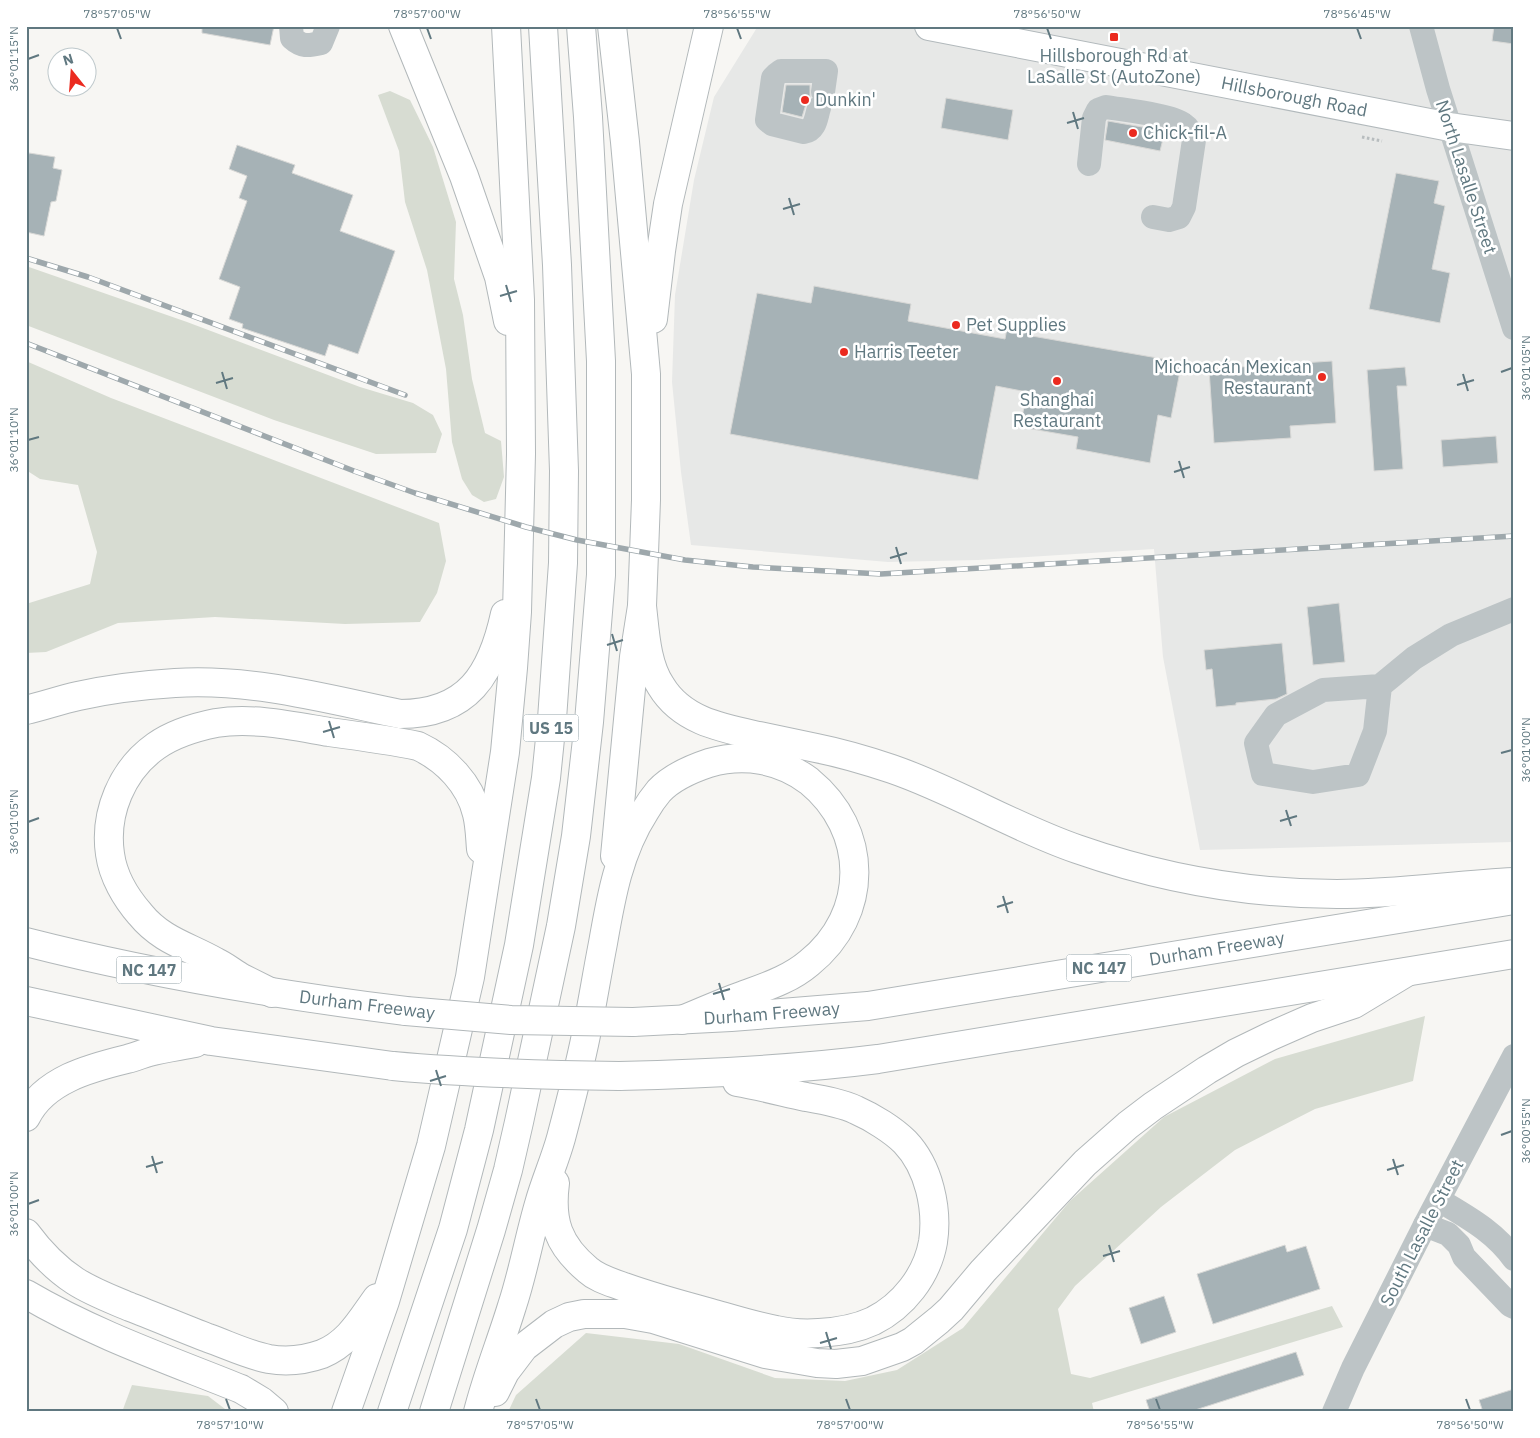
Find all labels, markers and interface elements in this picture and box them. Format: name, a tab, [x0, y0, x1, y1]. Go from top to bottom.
text: 78°57'05"W	[83, 6, 151, 21]
text: 78°57'00"W	[393, 6, 461, 21]
text: 78°56'55"W	[703, 6, 771, 21]
text: 78°56'50"W	[1013, 6, 1081, 21]
text: 78°56'45"W	[1323, 6, 1391, 21]
text: 36°01'15"N	[6, 26, 21, 92]
marker: Hillsborough Rd at LaSalle St (AutoZone)	[1108, 31, 1120, 43]
place label: Hillsborough Rd at LaSalle St (AutoZone)	[1027, 44, 1201, 88]
north arrow	[48, 48, 98, 98]
text: N	[61, 49, 76, 70]
street label: Hillsborough Road	[1219, 71, 1369, 122]
place label: Dunkin'	[815, 88, 876, 111]
marker: Dunkin'	[799, 94, 811, 106]
street label: North Lasalle Street	[1431, 97, 1502, 257]
place label: Chick-fil-A	[1143, 121, 1228, 144]
marker: Chick-fil-A	[1127, 127, 1139, 139]
place label: Pet Supplies	[966, 313, 1067, 336]
marker: Pet Supplies	[950, 319, 962, 331]
text: 36°01'05"N	[1518, 335, 1533, 401]
place label: Harris Teeter	[854, 340, 959, 363]
marker: Harris Teeter	[838, 346, 850, 358]
place label: Michoacán Mexican Restaurant	[1154, 355, 1312, 399]
marker: Michoacán Mexican Restaurant	[1316, 371, 1328, 383]
marker: Shanghai Restaurant	[1051, 375, 1063, 387]
place label: Shanghai Restaurant	[1013, 388, 1101, 432]
text: 36°01'10"N	[6, 407, 21, 473]
road number: US 15	[524, 714, 578, 741]
text: 36°01'00"N	[1518, 717, 1533, 783]
text: 36°01'05"N	[6, 789, 21, 855]
street label: Durham Freeway	[1147, 926, 1286, 971]
road number: NC 147	[1066, 954, 1132, 981]
road number: NC 147	[116, 956, 182, 984]
street label: Durham Freeway	[298, 985, 436, 1024]
street label: Durham Freeway	[703, 996, 841, 1029]
text: 36°00'55"N	[1518, 1098, 1533, 1164]
street label: South Lasalle Street	[1375, 1155, 1469, 1310]
text: 36°01'00"N	[6, 1171, 21, 1237]
text: 78°57'10"W	[196, 1417, 264, 1432]
text: 78°57'05"W	[506, 1417, 574, 1432]
text: 78°57'00"W	[816, 1417, 884, 1432]
text: 78°56'55"W	[1126, 1417, 1194, 1432]
text: 78°56'50"W	[1436, 1417, 1504, 1432]

